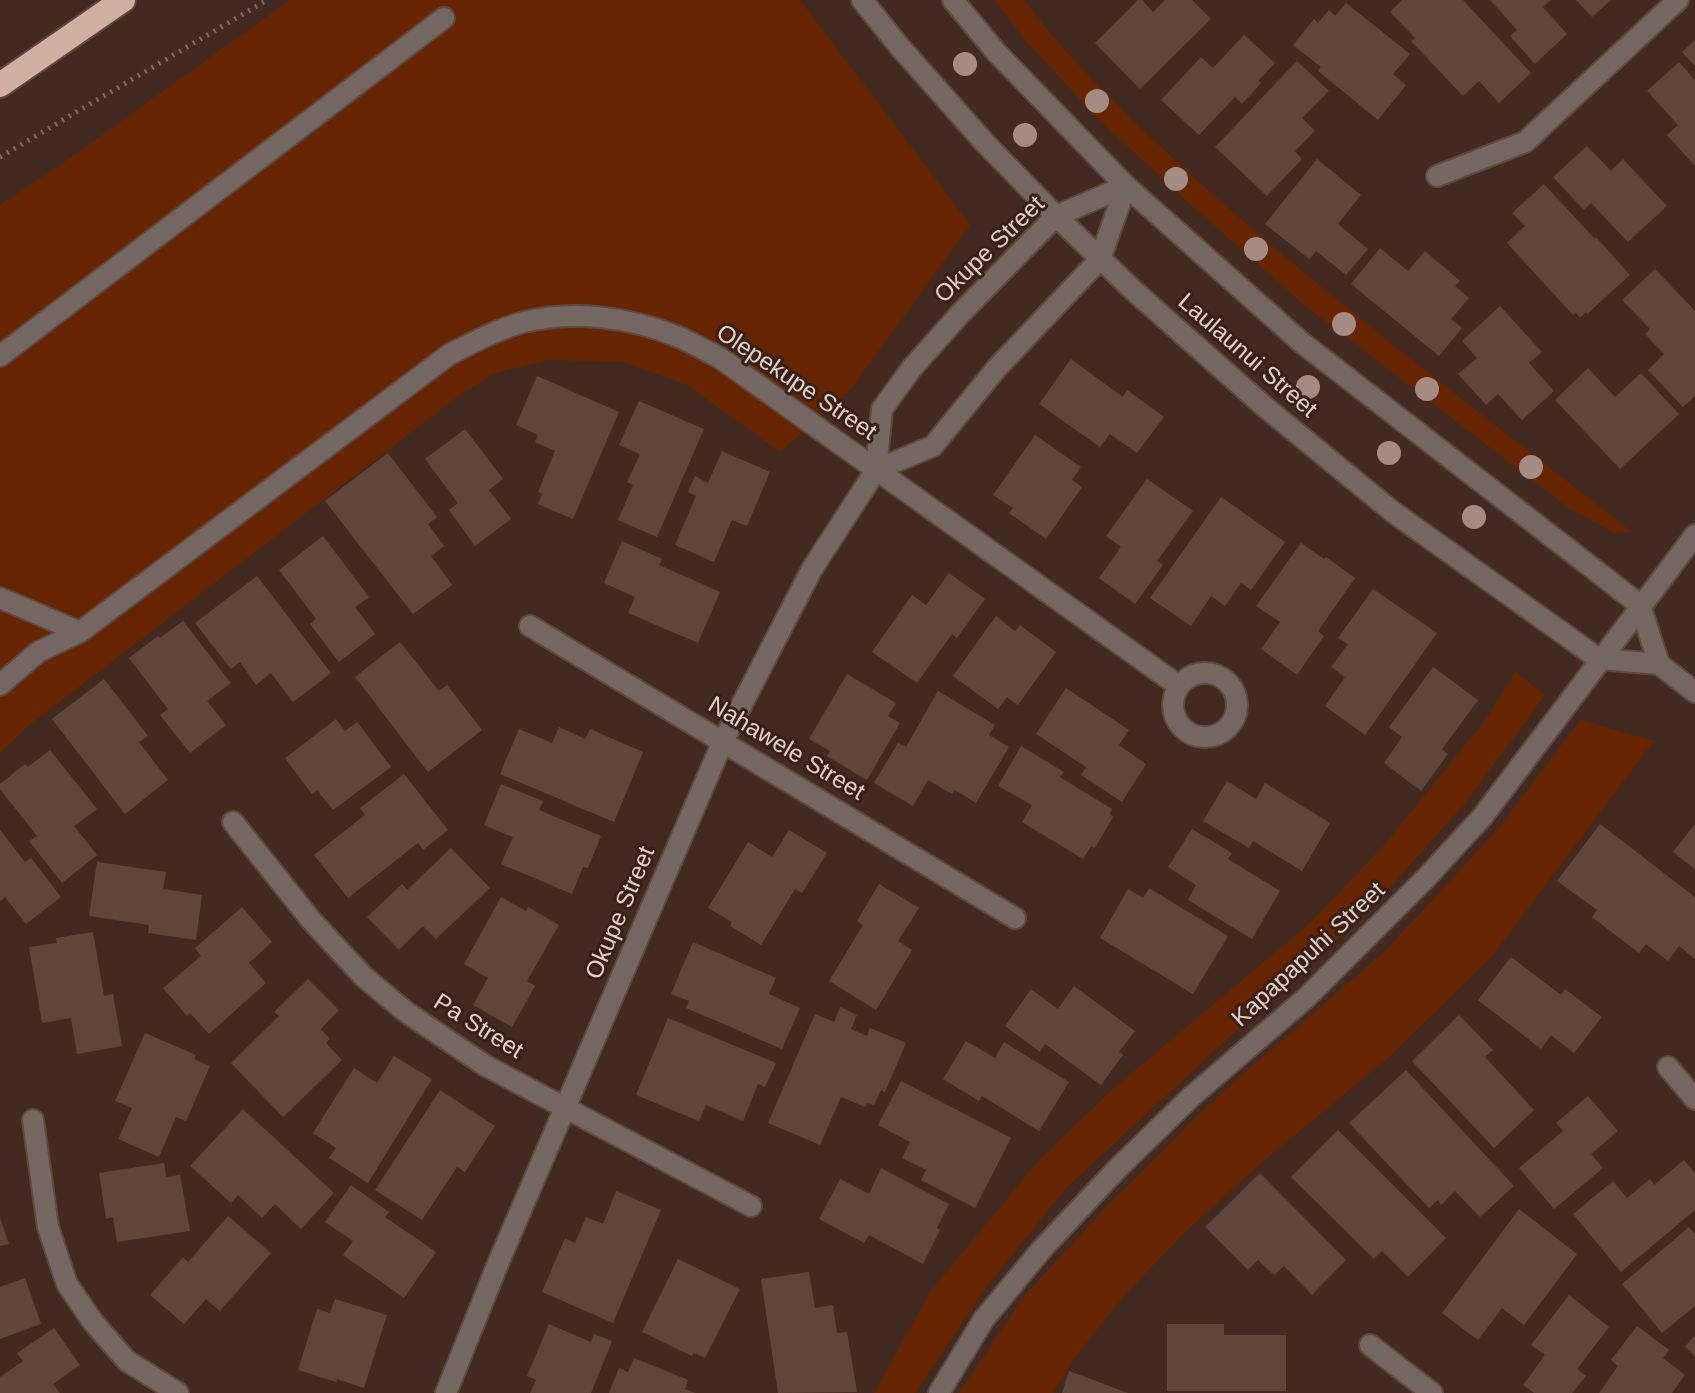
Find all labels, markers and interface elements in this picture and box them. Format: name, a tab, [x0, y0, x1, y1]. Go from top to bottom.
street label: Okupe Street	[929, 191, 1051, 309]
street label: Laulaunui Street	[1172, 288, 1322, 424]
street label: Olepekupe Street	[711, 319, 881, 447]
street label: Nahawele Street	[703, 691, 869, 807]
street label: Okupe Street	[580, 842, 662, 984]
street label: Kapapapuhi Street	[1226, 877, 1392, 1033]
street label: Pa Street	[428, 988, 528, 1066]

